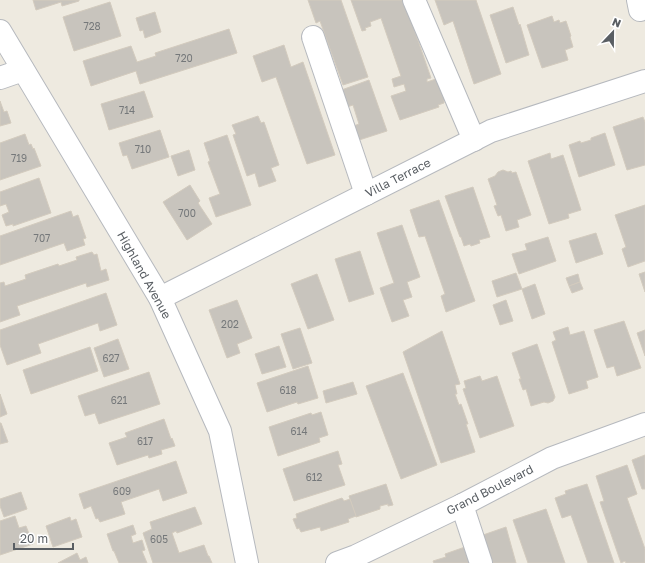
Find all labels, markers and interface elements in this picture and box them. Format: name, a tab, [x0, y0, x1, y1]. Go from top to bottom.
north arrow	[593, 12, 633, 52]
text: N	[611, 15, 623, 30]
house number: 728	[83, 20, 101, 32]
house number: 720	[175, 52, 193, 64]
house number: 714	[119, 104, 135, 116]
house number: 710	[135, 143, 151, 155]
house number: 719	[11, 152, 27, 164]
street label: Villa Terrace	[362, 155, 433, 200]
house number: 700	[178, 207, 196, 219]
street label: Highland Avenue	[114, 228, 175, 321]
house number: 707	[34, 232, 50, 244]
house number: 202	[221, 318, 239, 330]
house number: 627	[102, 352, 120, 364]
house number: 618	[280, 384, 297, 396]
house number: 621	[111, 394, 127, 406]
house number: 614	[291, 425, 308, 437]
house number: 617	[137, 435, 153, 447]
street label: Grand Boulevard	[444, 461, 536, 518]
house number: 612	[306, 471, 323, 483]
house number: 609	[113, 485, 131, 497]
scale bar	[14, 525, 73, 551]
text: 20 m	[20, 531, 48, 546]
house number: 605	[150, 533, 168, 545]

